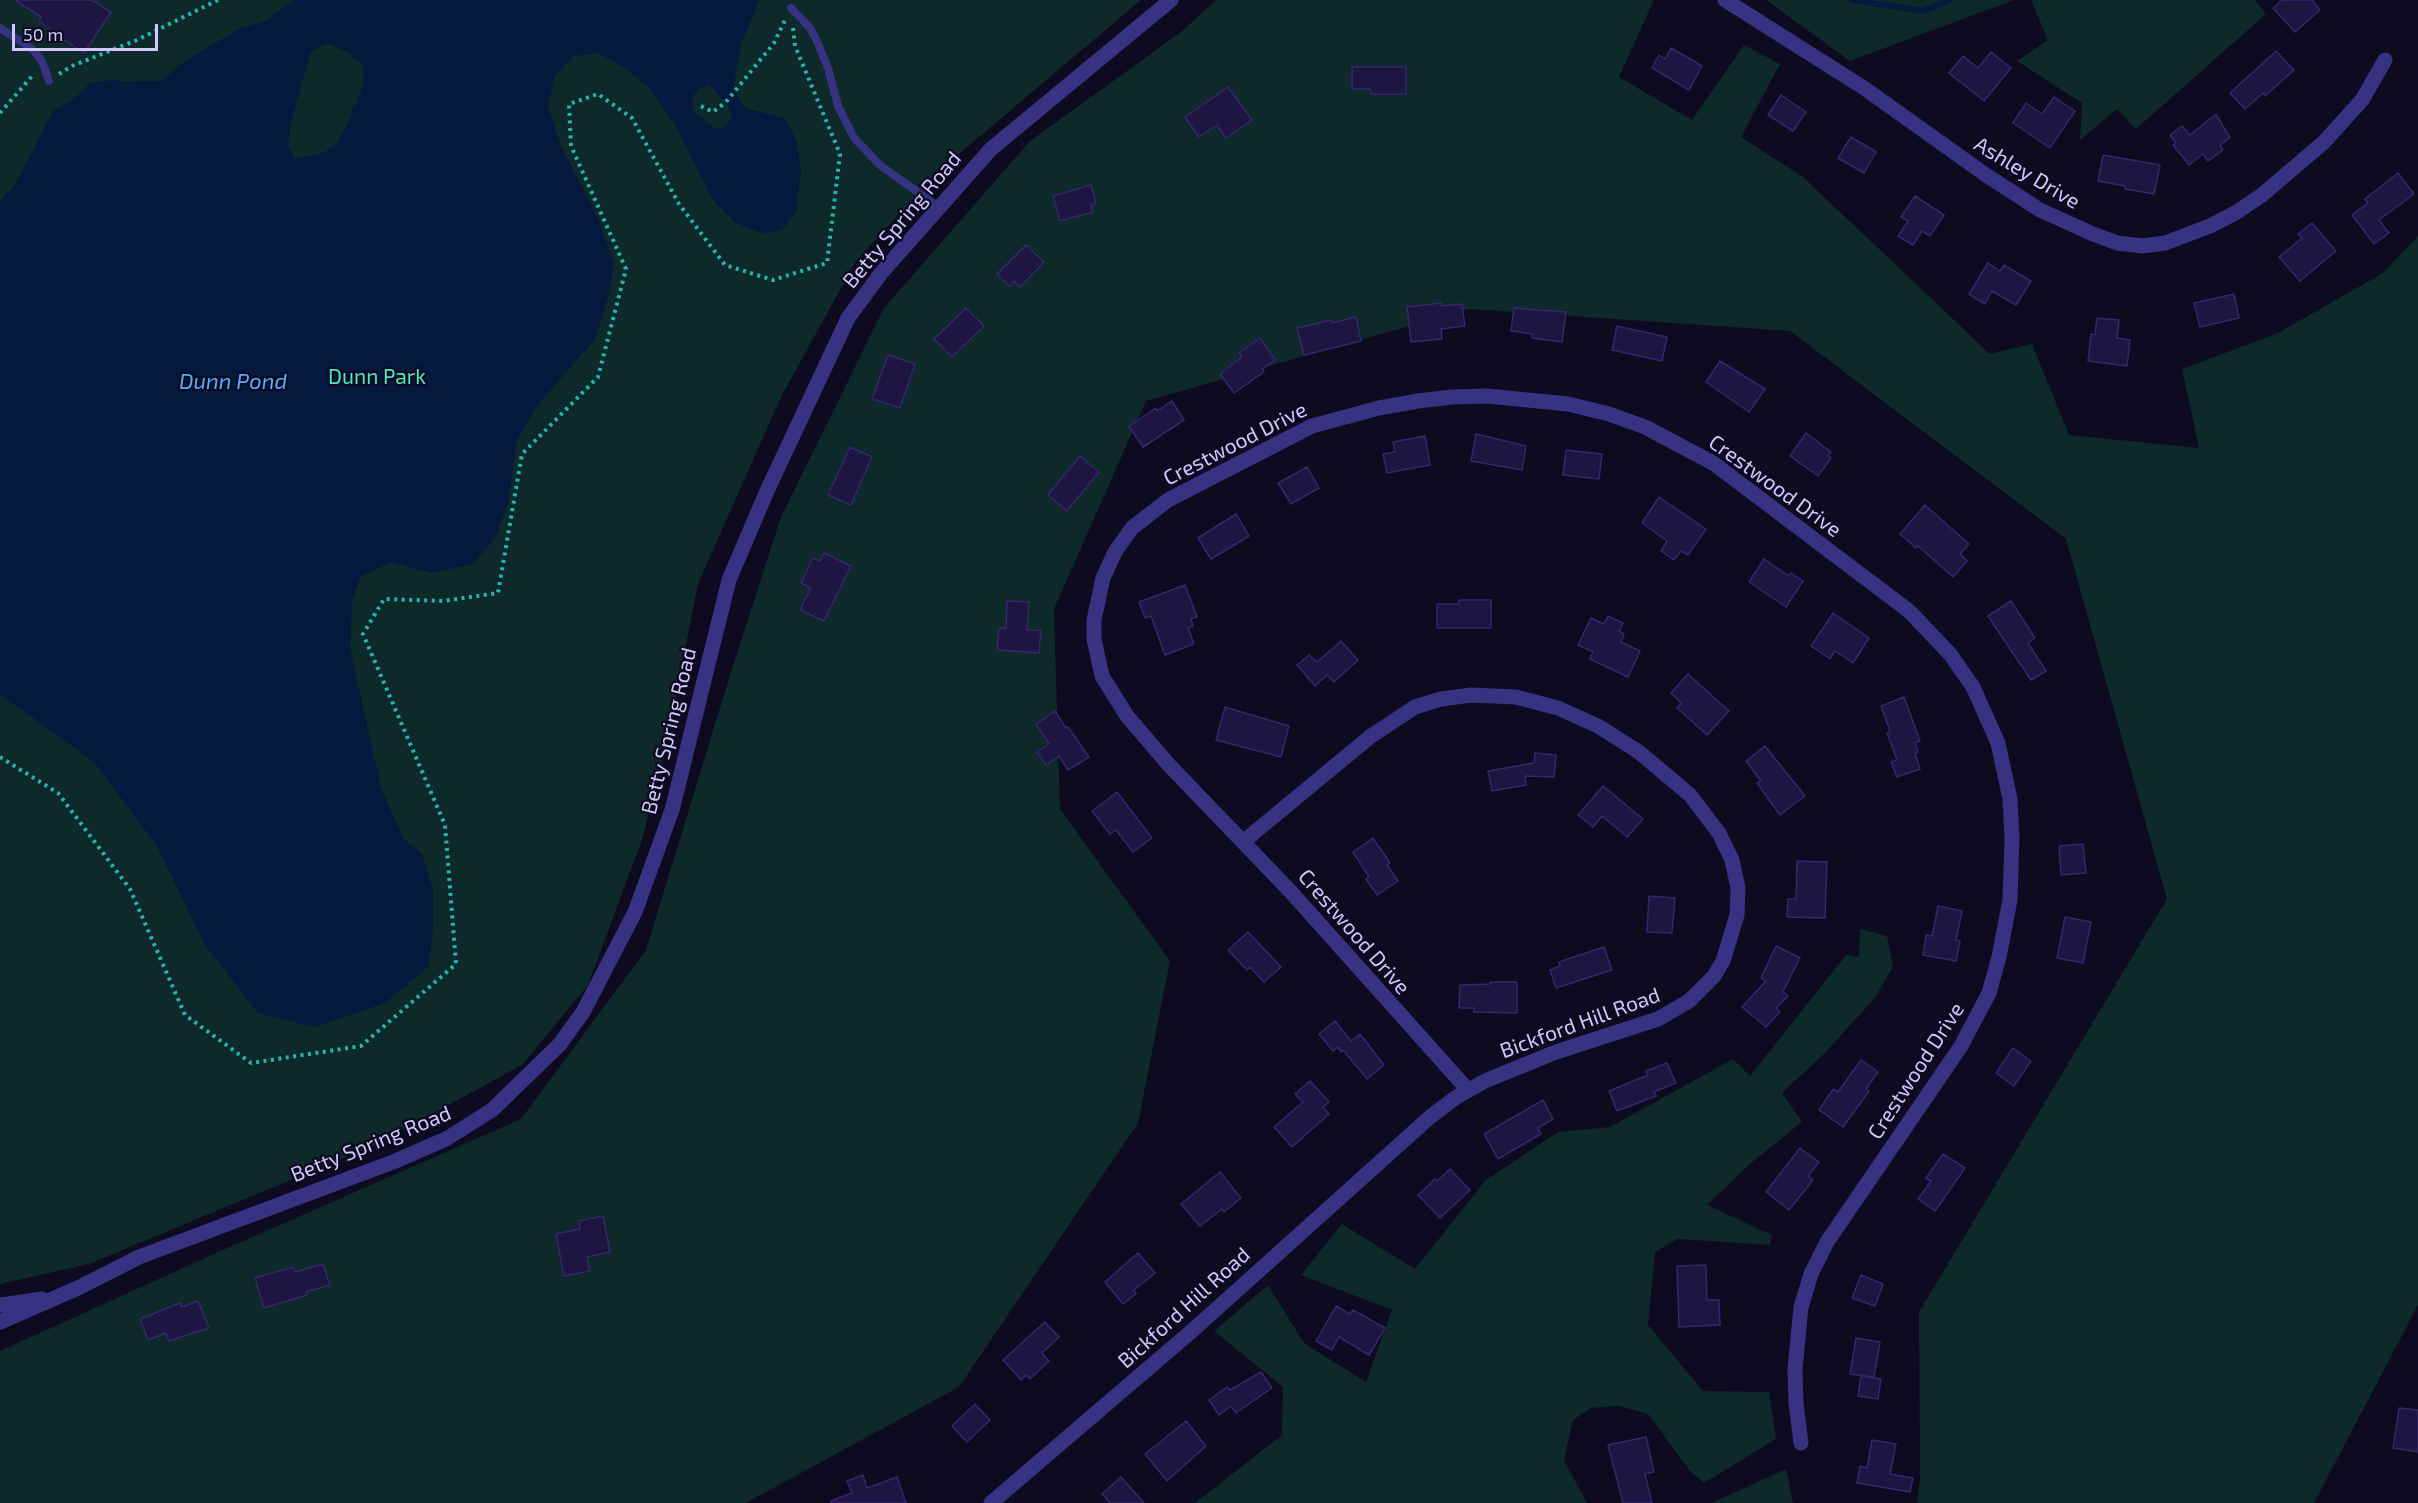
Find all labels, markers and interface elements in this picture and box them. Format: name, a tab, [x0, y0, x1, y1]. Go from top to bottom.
scale bar	[15, 12, 160, 50]
text: 50 m	[23, 23, 63, 45]
street label: Ashley Drive	[1969, 132, 2085, 214]
street label: Betty Spring Road	[838, 147, 966, 293]
park label: Dunn Park	[328, 364, 426, 390]
water label: Dunn Pond	[179, 369, 287, 395]
street label: Crestwood Drive	[1159, 397, 1311, 491]
street label: Crestwood Drive	[1704, 429, 1846, 543]
street label: Betty Spring Road	[636, 645, 702, 817]
street label: Crestwood Drive	[1293, 864, 1415, 1000]
street label: Bickford Hill Road	[1496, 982, 1664, 1064]
street label: Crestwood Drive	[1862, 998, 1970, 1144]
street label: Betty Spring Road	[287, 1100, 455, 1188]
street label: Bickford Hill Road	[1113, 1242, 1255, 1374]

